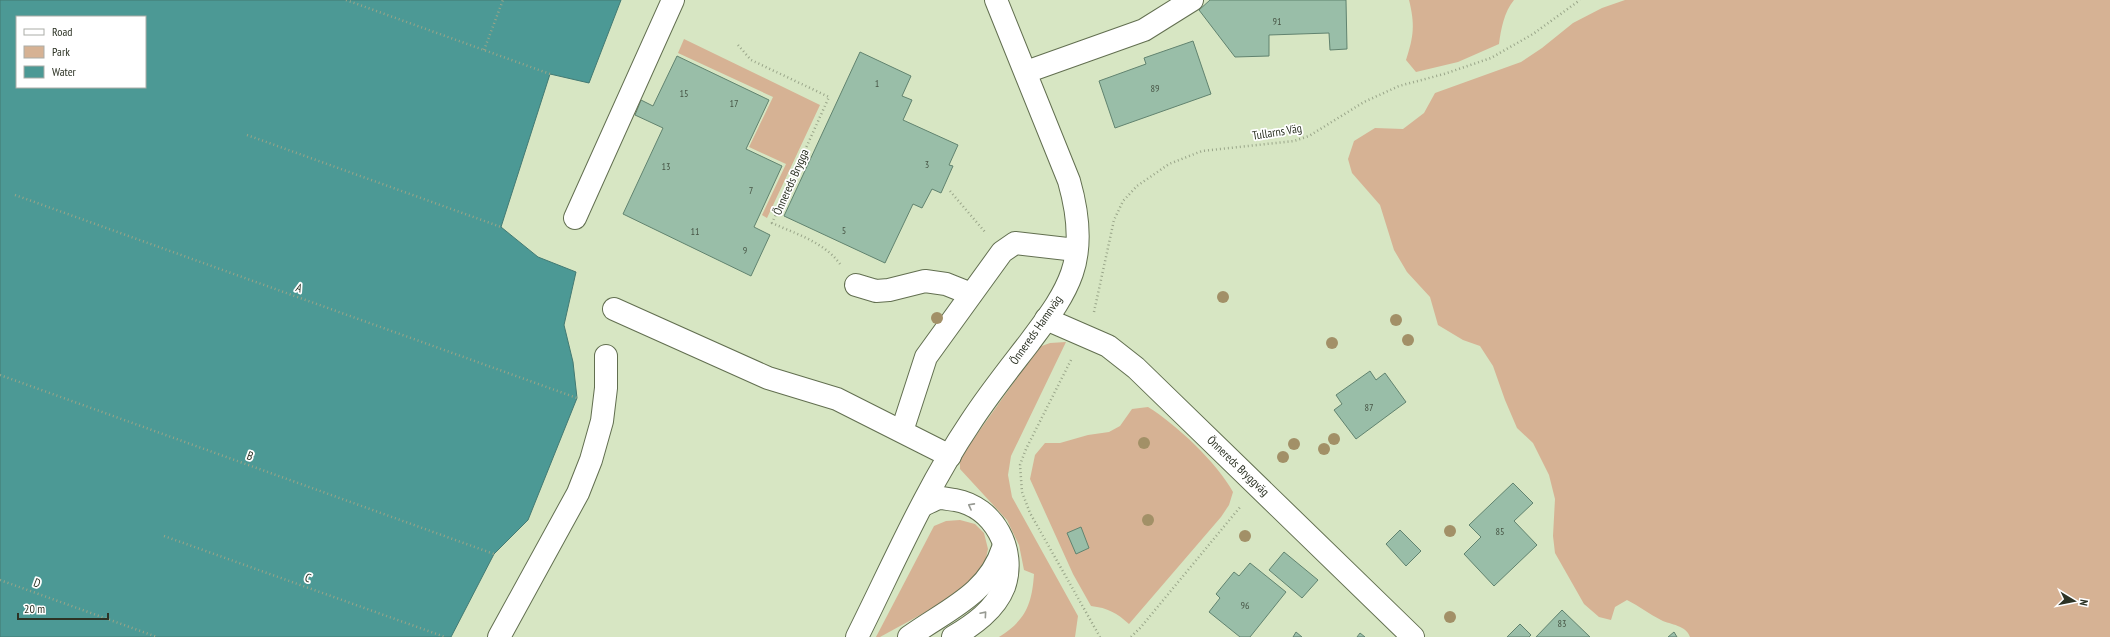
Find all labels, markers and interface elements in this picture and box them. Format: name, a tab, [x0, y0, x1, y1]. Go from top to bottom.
house number: 91	[1273, 15, 1282, 28]
legend	[16, 16, 146, 88]
text: Road	[52, 24, 72, 39]
text: Park	[52, 44, 70, 59]
text: Water	[52, 64, 77, 79]
house number: 1	[875, 77, 879, 90]
house number: 89	[1151, 82, 1160, 95]
house number: 15	[680, 87, 689, 100]
house number: 17	[730, 97, 739, 110]
street label: Tullarns Väg	[1251, 120, 1303, 143]
street label: Önnereds Brygga	[769, 146, 812, 217]
house number: 3	[925, 158, 929, 171]
house number: 13	[662, 160, 671, 173]
house number: 7	[749, 184, 753, 197]
house number: 5	[842, 224, 846, 237]
house number: 11	[691, 225, 700, 238]
house number: 9	[743, 244, 747, 257]
street label: A	[294, 280, 305, 296]
street label: Önnereds Hamnväg	[1006, 292, 1065, 367]
house number: 87	[1365, 401, 1374, 414]
street label: Önnereds Bryggväg	[1204, 432, 1273, 499]
street label: B	[245, 448, 256, 464]
one-way arrow	[968, 503, 975, 511]
house number: 85	[1496, 525, 1505, 538]
street label: C	[303, 570, 314, 586]
street label: D	[32, 574, 43, 591]
north arrow	[2054, 581, 2094, 621]
scale bar	[18, 595, 108, 621]
house number: 96	[1241, 599, 1250, 612]
text: N	[2076, 599, 2091, 607]
text: 20 m	[24, 601, 45, 616]
one-way arrow	[980, 612, 987, 619]
house number: 83	[1558, 617, 1567, 630]

